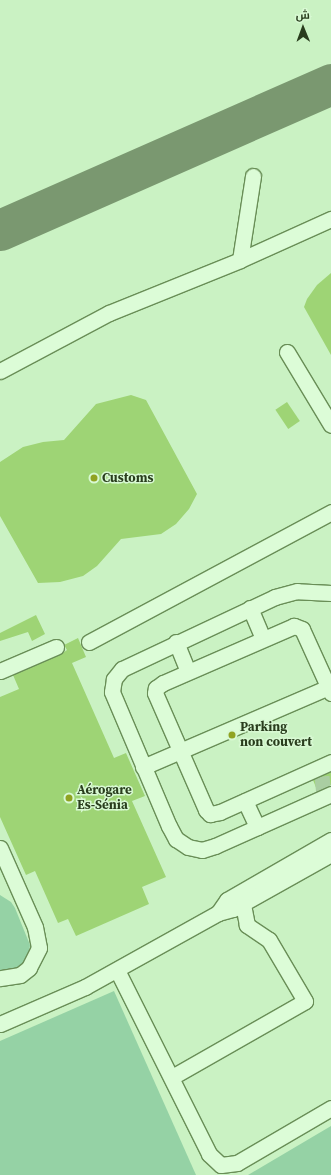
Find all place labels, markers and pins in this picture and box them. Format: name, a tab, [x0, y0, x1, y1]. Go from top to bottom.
place label: Customs	[102, 470, 153, 486]
marker: Customs	[89, 473, 99, 483]
place label: Parking non couvert	[240, 720, 312, 751]
marker: Parking non couvert	[227, 730, 237, 740]
place label: Aérogare Es-Sénia	[77, 783, 132, 814]
marker: Aérogare Es-Sénia	[64, 793, 74, 803]

